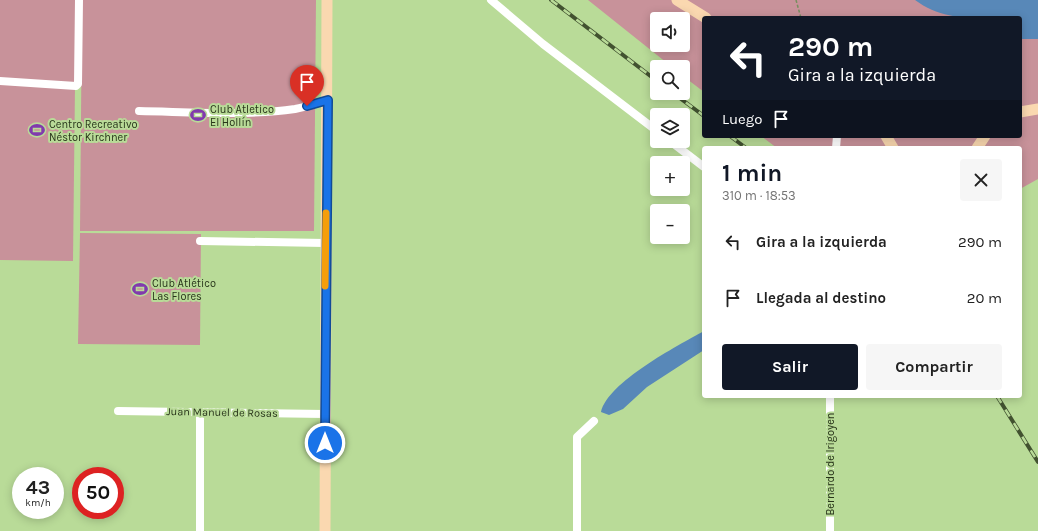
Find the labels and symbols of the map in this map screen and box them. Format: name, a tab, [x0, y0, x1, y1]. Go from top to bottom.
pin	[290, 65, 324, 106]
place label: Club Atletico El Hollín	[210, 103, 274, 129]
sports icon: Club Atletico El Hollín	[189, 106, 207, 124]
place label: Centro Recreativo Néstor Kirchner	[49, 118, 137, 144]
sports icon: Centro Recreativo Néstor Kirchner	[28, 121, 46, 139]
place label: Club Atlético Las Flores	[152, 277, 216, 303]
sports icon: Club Atlético Las Flores	[131, 280, 149, 298]
street label: Juan Manuel de Rosas	[166, 405, 278, 420]
street label: Bernardo de Irigoyen	[824, 412, 837, 516]
position arrow	[304, 422, 346, 464]
speed limit sign: 50	[72, 467, 124, 519]

